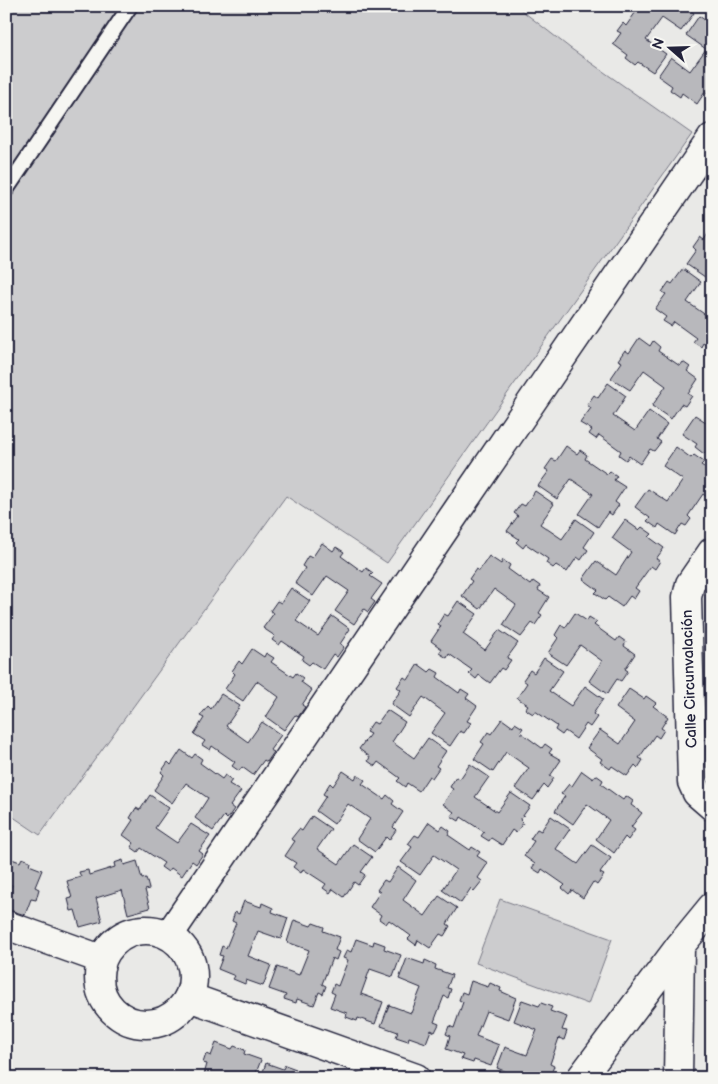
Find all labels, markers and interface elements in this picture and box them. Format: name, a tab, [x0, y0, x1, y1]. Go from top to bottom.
north arrow	[646, 22, 696, 72]
text: N	[648, 36, 668, 52]
street label: Calle Circunvalación	[678, 609, 701, 749]

